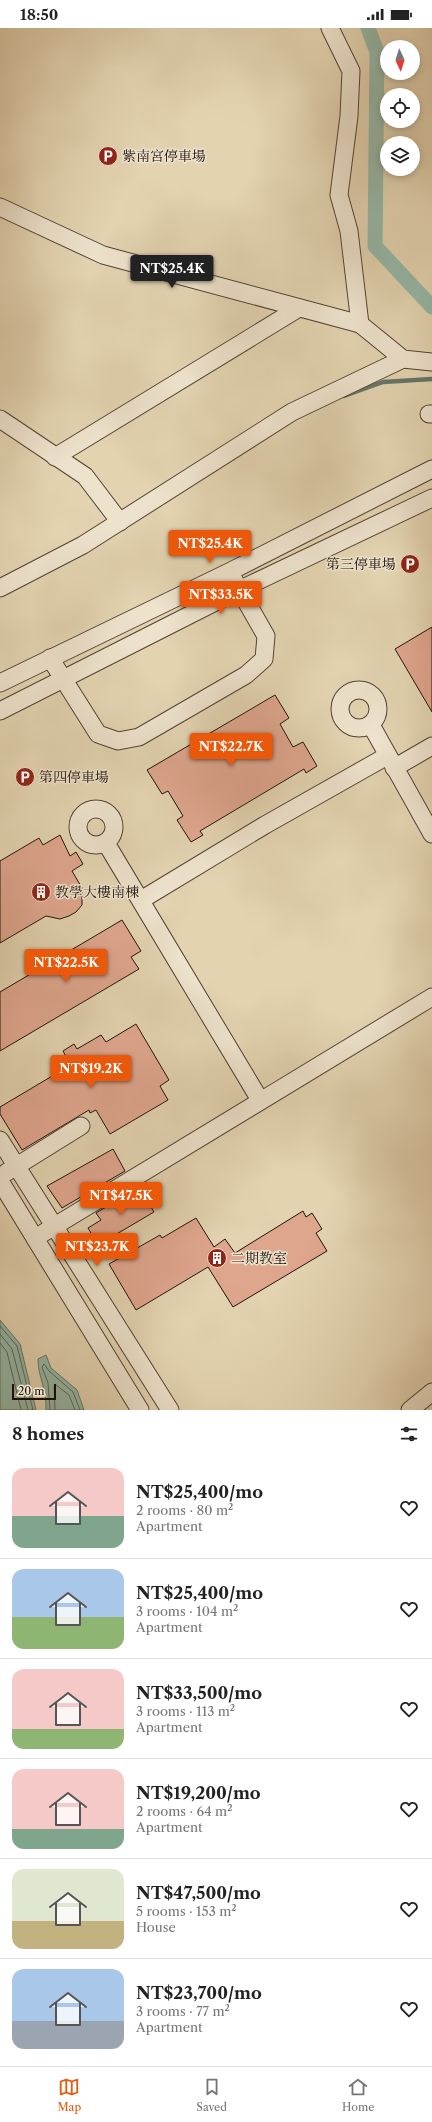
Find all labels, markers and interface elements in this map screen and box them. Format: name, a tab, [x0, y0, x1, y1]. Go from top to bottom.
text: 18:50	[20, 5, 58, 24]
north arrow	[380, 40, 420, 80]
map controls	[380, 40, 420, 176]
button: locate	[380, 88, 420, 128]
button: layers	[380, 136, 420, 176]
parking icon: 紫南宮停車場	[97, 145, 119, 167]
place label: 紫南宮停車場	[122, 147, 206, 165]
pin: NT$25.4K	[131, 255, 213, 289]
text: NT$25.4K	[139, 260, 205, 276]
pin: NT$25.4K	[169, 530, 251, 564]
text: NT$25.4K	[177, 535, 243, 551]
parking icon: 第三停車場	[399, 553, 421, 575]
place label: 第三停車場	[326, 555, 396, 573]
pin: NT$33.5K	[180, 581, 262, 615]
text: NT$33.5K	[189, 586, 253, 602]
pin: NT$22.7K	[190, 733, 272, 767]
text: NT$22.7K	[199, 738, 263, 754]
parking icon: 第四停車場	[14, 766, 36, 788]
place label: 第四停車場	[39, 768, 109, 786]
building icon: 教學大樓南棟	[30, 881, 52, 903]
place label: 教學大樓南棟	[55, 883, 139, 901]
pin: NT$22.5K	[25, 949, 107, 983]
text: NT$22.5K	[33, 954, 99, 970]
pin: NT$19.2K	[50, 1055, 132, 1089]
text: NT$19.2K	[59, 1060, 123, 1076]
pin: NT$47.5K	[80, 1182, 162, 1216]
text: NT$47.5K	[89, 1187, 153, 1203]
pin: NT$23.7K	[56, 1233, 138, 1267]
text: NT$23.7K	[65, 1238, 129, 1254]
building icon: 二期教室	[206, 1247, 228, 1269]
place label: 二期教室	[231, 1249, 287, 1267]
scale bar	[12, 1382, 56, 1401]
text: 20 m	[18, 1384, 44, 1398]
icon: filters	[398, 1423, 420, 1445]
text: 8 homes	[12, 1424, 84, 1444]
text: NT$25,400/mo	[136, 1482, 263, 1502]
icon: home	[44, 1484, 92, 1532]
icon: heart	[398, 1497, 420, 1519]
text: 2 rooms · 80 m²	[136, 1502, 233, 1518]
text: Apartment	[136, 1518, 203, 1534]
text: NT$25,400/mo	[136, 1583, 263, 1603]
icon: home	[44, 1585, 92, 1633]
icon: heart	[398, 1598, 420, 1620]
text: 3 rooms · 104 m²	[136, 1603, 238, 1619]
text: Apartment	[136, 1619, 203, 1635]
text: NT$33,500/mo	[136, 1683, 262, 1703]
icon: home	[44, 1685, 92, 1733]
icon: heart	[398, 1698, 420, 1720]
text: 3 rooms · 113 m²	[136, 1703, 235, 1719]
text: Apartment	[136, 1719, 203, 1735]
text: NT$19,200/mo	[136, 1783, 261, 1803]
icon: home	[44, 1785, 92, 1833]
icon: heart	[398, 1798, 420, 1820]
text: 2 rooms · 64 m²	[136, 1803, 233, 1819]
text: Apartment	[136, 1819, 203, 1835]
text: NT$47,500/mo	[136, 1883, 261, 1903]
icon: home	[44, 1885, 92, 1933]
icon: heart	[398, 1898, 420, 1920]
text: 5 rooms · 153 m²	[136, 1903, 237, 1919]
text: House	[136, 1919, 176, 1935]
text: NT$23,700/mo	[136, 1983, 262, 2003]
icon: home	[44, 1985, 92, 2033]
icon: heart	[398, 1998, 420, 2020]
text: 3 rooms · 77 m²	[136, 2003, 230, 2019]
text: Apartment	[136, 2019, 203, 2035]
tab: Map	[58, 2076, 81, 2114]
tab: Saved	[196, 2076, 227, 2114]
tab: Home	[342, 2076, 374, 2114]

